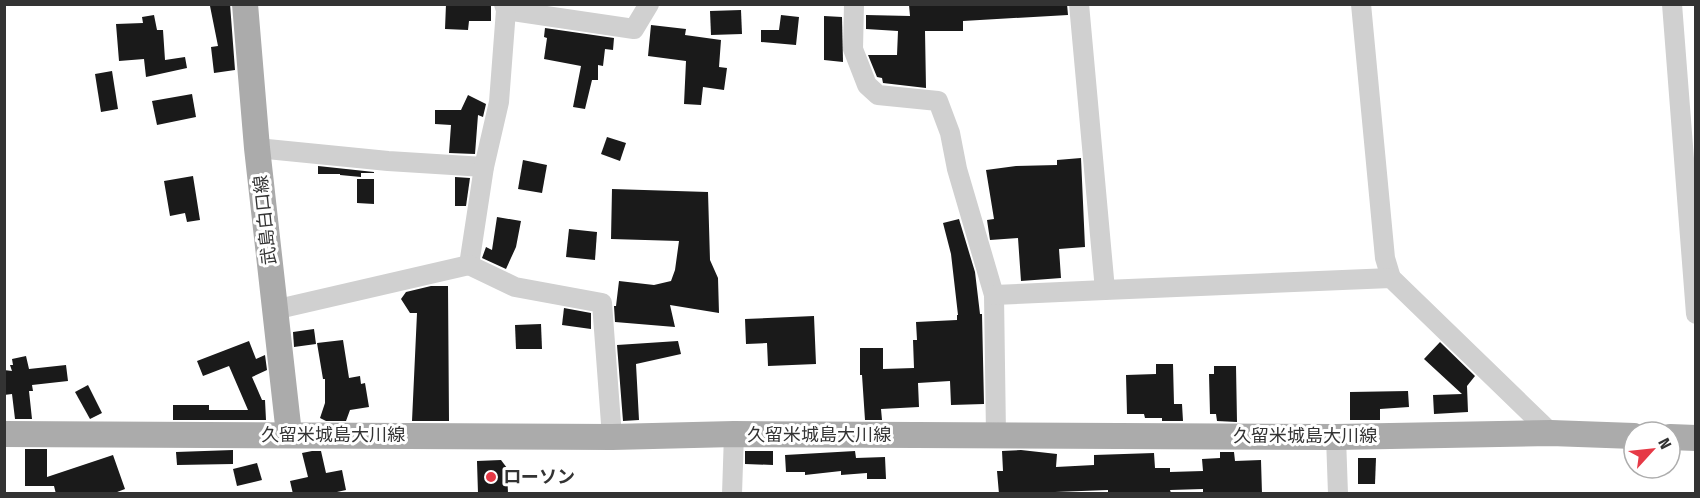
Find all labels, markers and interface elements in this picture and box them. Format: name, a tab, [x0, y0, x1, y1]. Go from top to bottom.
street label: 武島白口線	[249, 174, 281, 266]
north arrow	[1622, 420, 1682, 480]
street label: 久留米城島大川線	[261, 424, 405, 446]
street label: 久留米城島大川線	[747, 424, 891, 446]
street label: 久留米城島大川線	[1233, 425, 1377, 447]
text: N	[1654, 435, 1676, 452]
place label: ローソン	[503, 466, 575, 488]
marker: ローソン	[484, 470, 498, 484]

